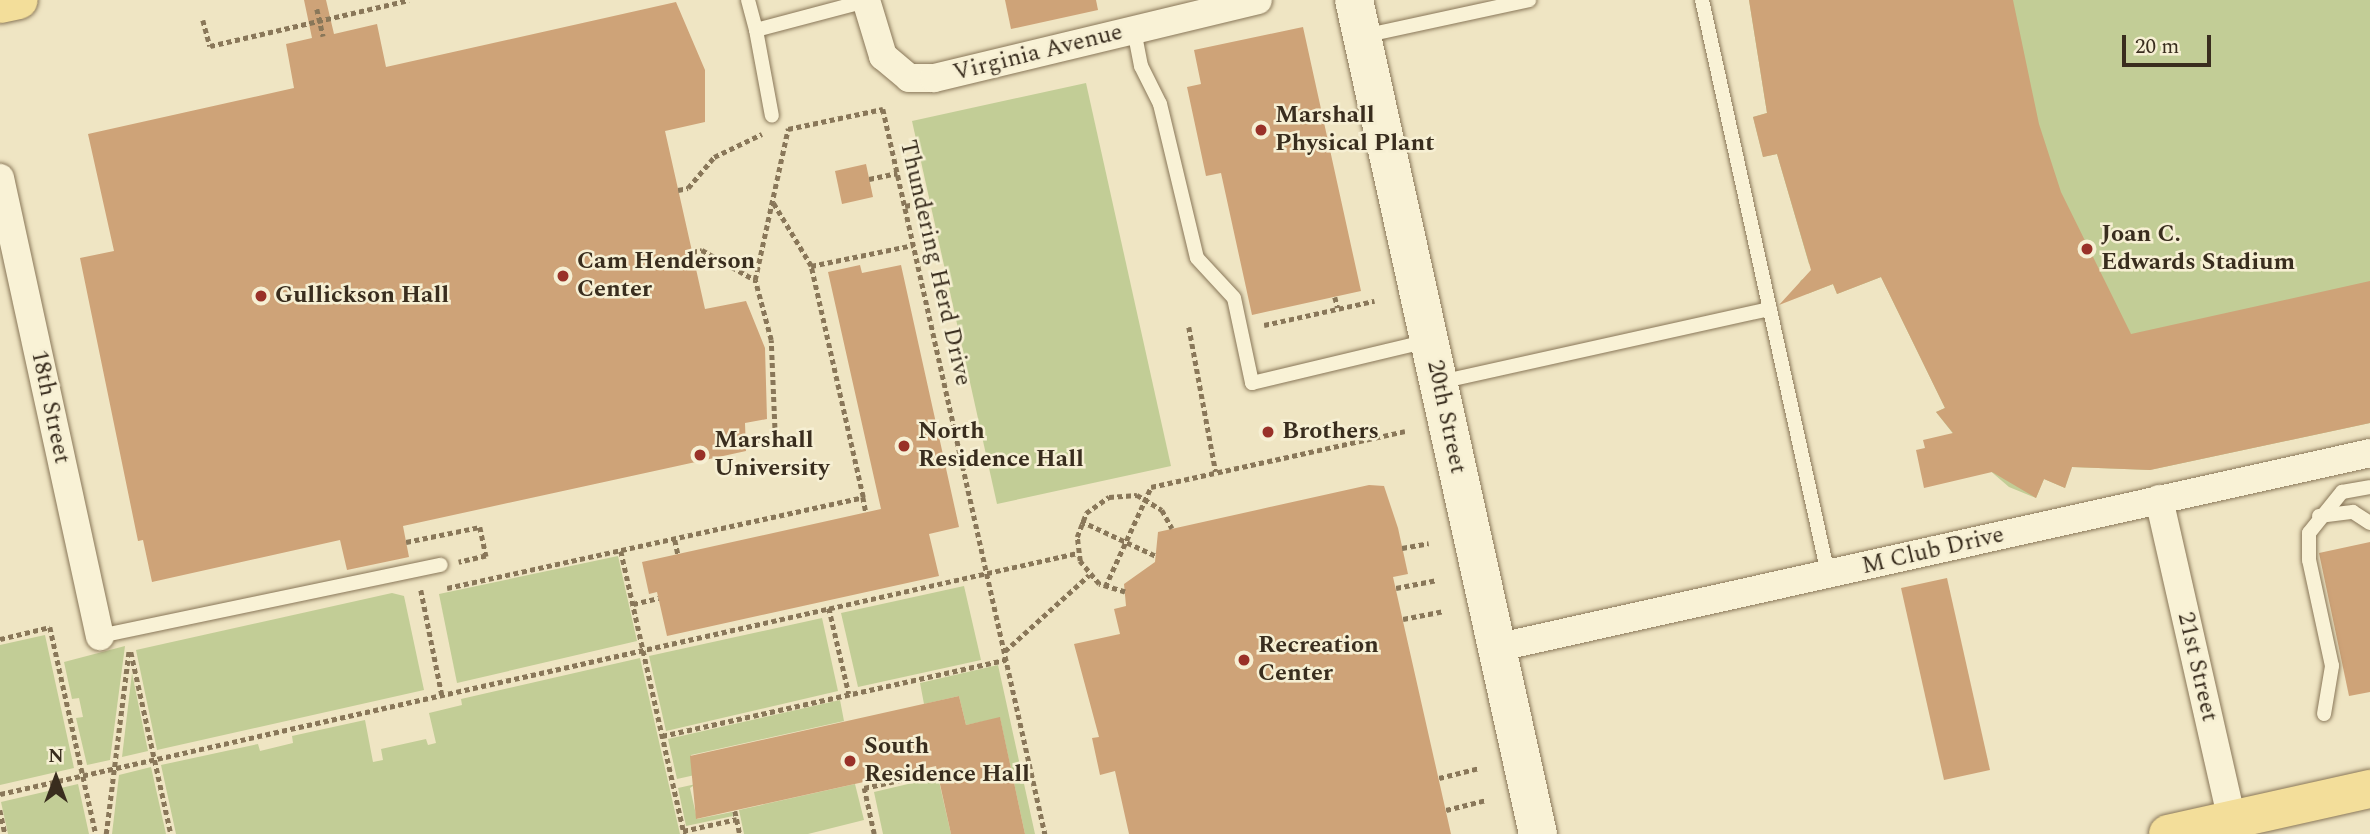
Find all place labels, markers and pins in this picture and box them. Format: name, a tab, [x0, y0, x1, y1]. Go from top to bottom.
place label: Marshall Physical Plant	[1275, 102, 1435, 158]
marker: Marshall Physical Plant	[1253, 122, 1269, 138]
place label: Joan C. Edwards Stadium	[2101, 221, 2295, 277]
marker: Joan C. Edwards Stadium	[2079, 241, 2095, 257]
place label: Cam Henderson Center	[577, 248, 755, 304]
marker: Cam Henderson Center	[555, 268, 571, 284]
place label: Gullickson Hall	[275, 282, 449, 310]
marker: Gullickson Hall	[253, 288, 269, 304]
place label: North Residence Hall	[918, 418, 1084, 474]
place label: Brothers	[1282, 418, 1379, 446]
marker: Brothers	[1260, 424, 1276, 440]
place label: Marshall University	[714, 427, 830, 483]
marker: North Residence Hall	[896, 438, 912, 454]
marker: Marshall University	[692, 447, 708, 463]
place label: Recreation Center	[1258, 632, 1379, 688]
marker: Recreation Center	[1236, 652, 1252, 668]
place label: South Residence Hall	[864, 733, 1030, 789]
marker: South Residence Hall	[842, 753, 858, 769]

